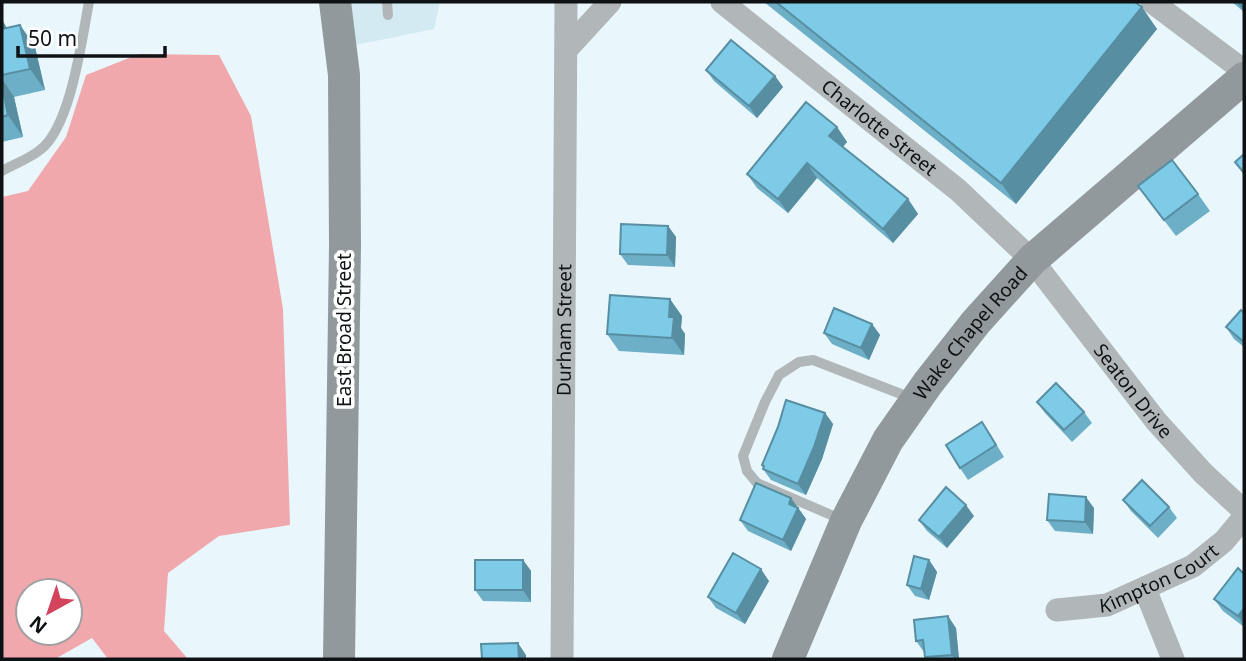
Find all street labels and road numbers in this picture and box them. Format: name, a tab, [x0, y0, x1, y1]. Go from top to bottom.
street label: Charlotte Street	[816, 73, 943, 181]
street label: East Broad Street	[331, 253, 357, 407]
street label: Wake Chapel Road	[907, 261, 1033, 405]
street label: Durham Street	[551, 264, 577, 396]
street label: Seaton Drive	[1088, 338, 1178, 444]
street label: Kimpton Court	[1098, 538, 1224, 619]

